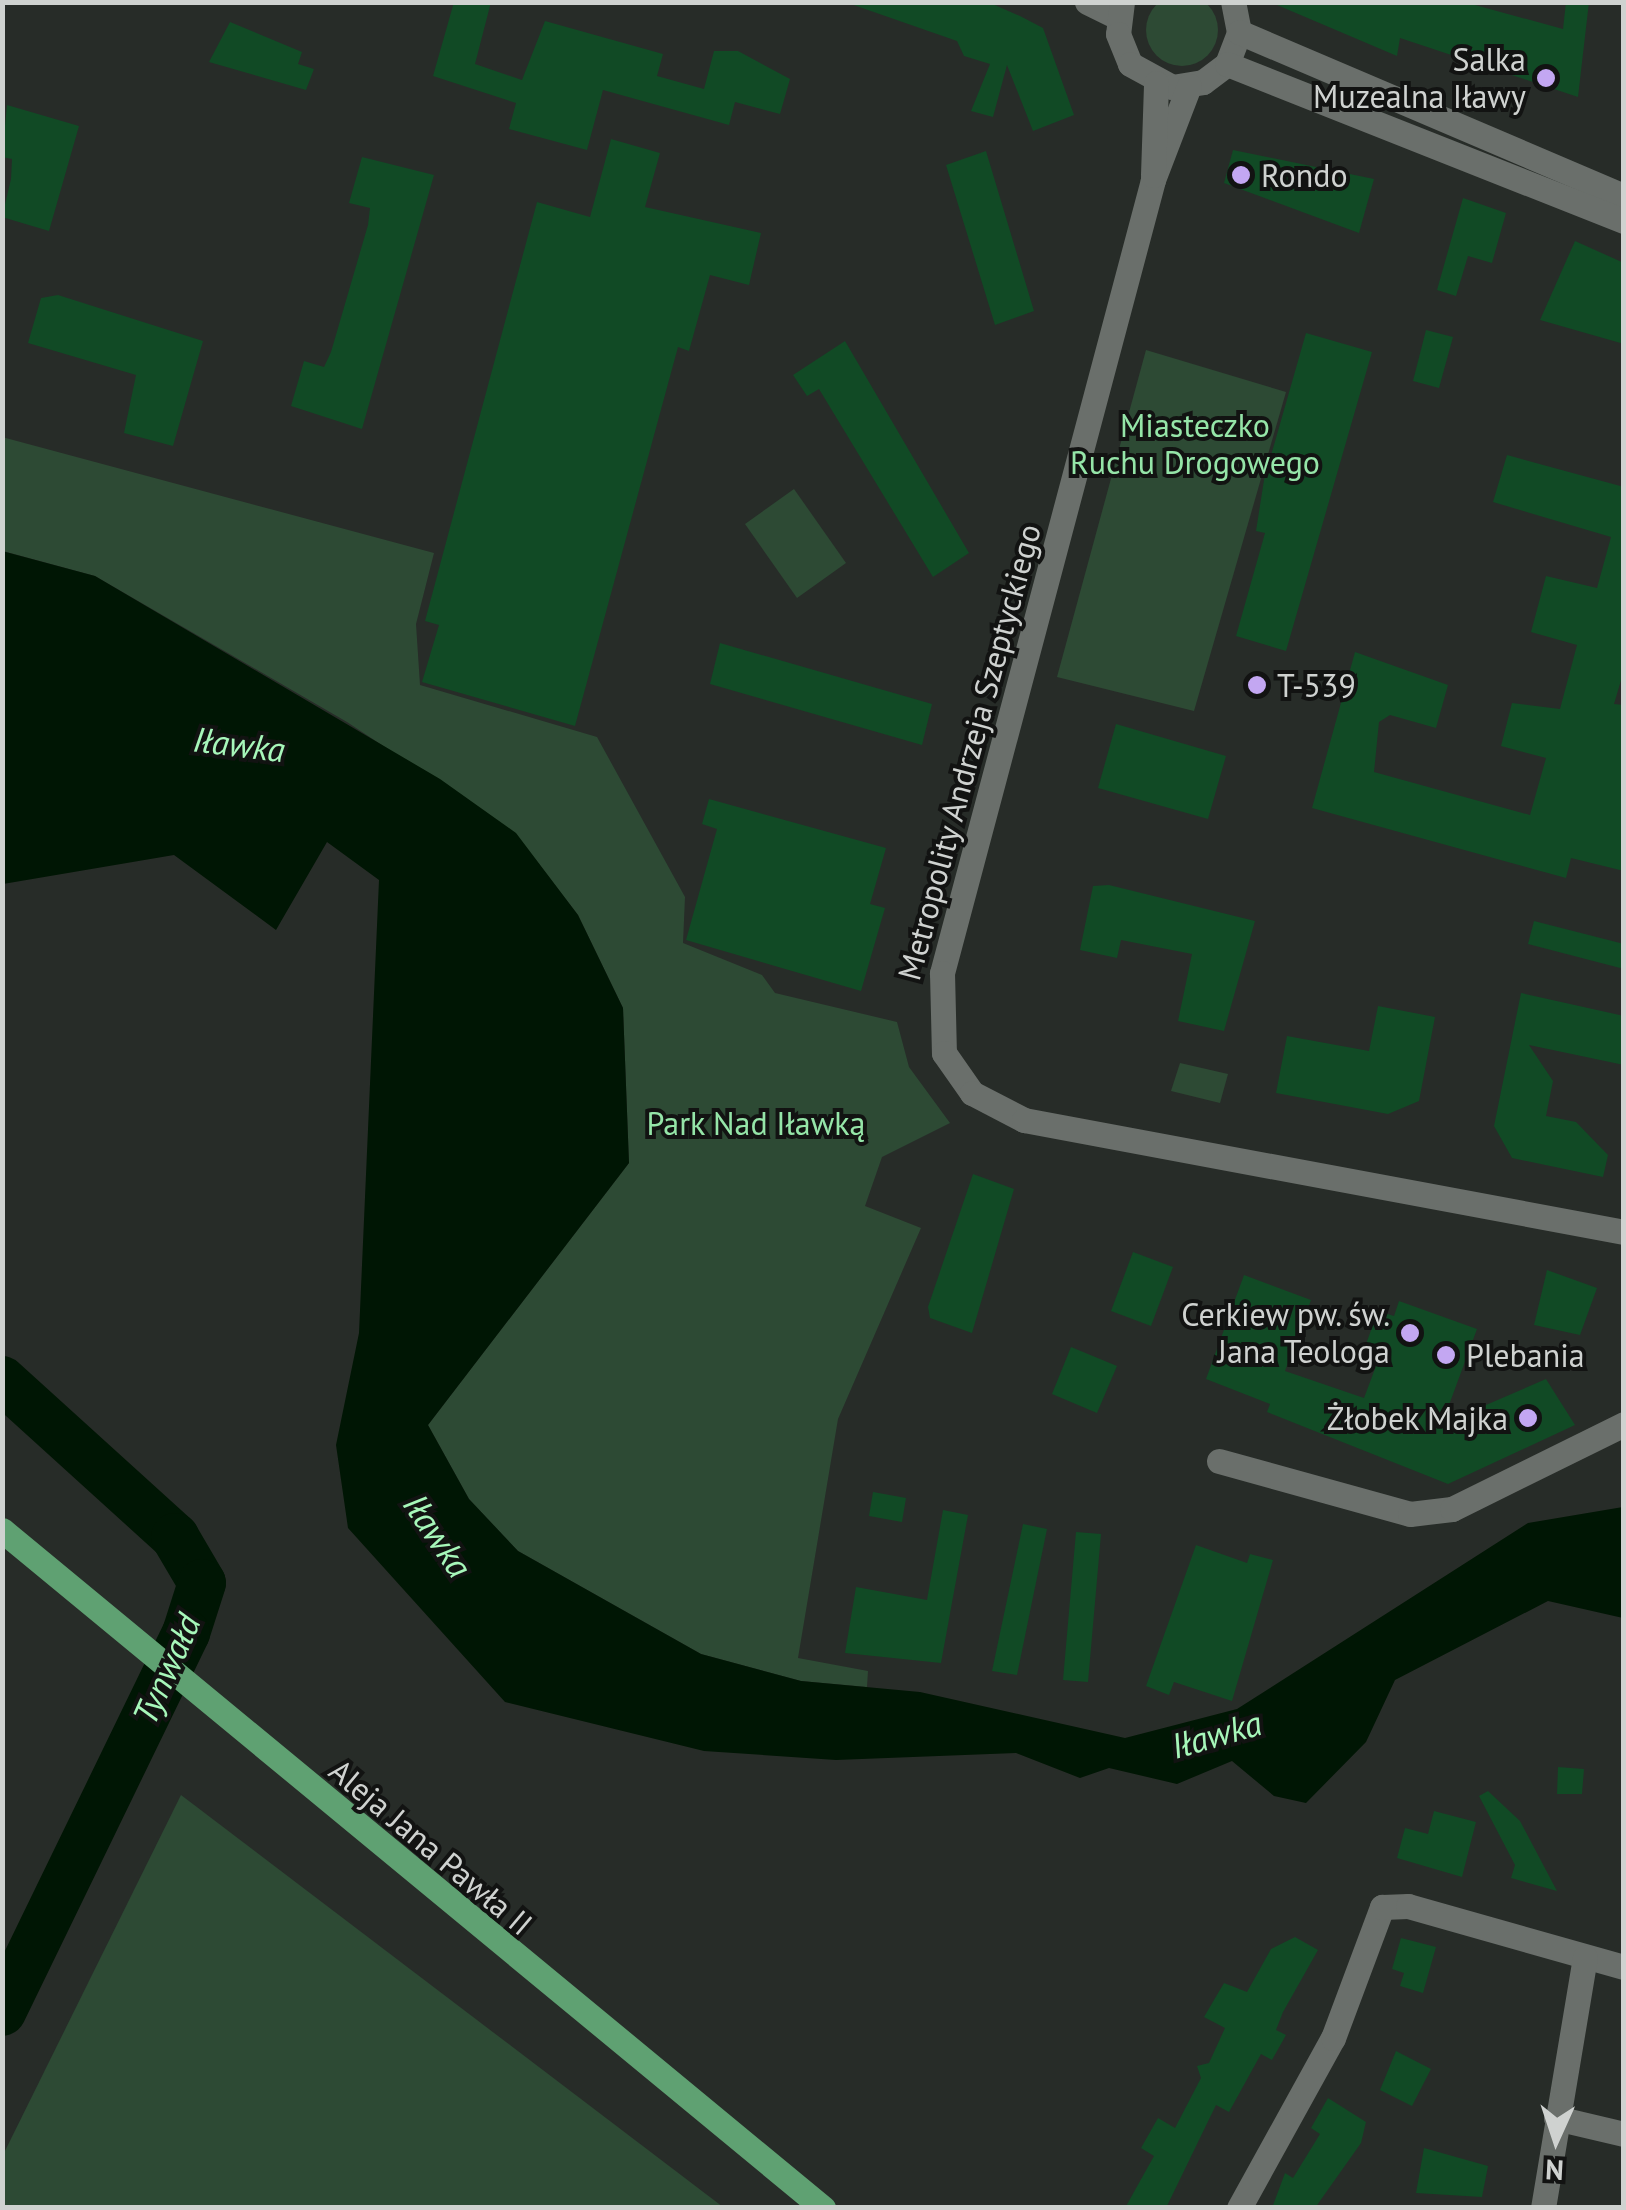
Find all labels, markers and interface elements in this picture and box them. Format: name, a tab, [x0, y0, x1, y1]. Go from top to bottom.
place label: Salka Muzealna Iławy	[1313, 41, 1526, 116]
marker: Salka Muzealna Iławy	[1535, 67, 1557, 89]
place label: Rondo	[1261, 156, 1348, 194]
marker: Rondo	[1230, 164, 1252, 186]
park label: Miasteczko Ruchu Drogowego	[1070, 407, 1320, 482]
street label: Metropolity Andrzeja Szeptyckiego	[889, 519, 1049, 985]
place label: T-539	[1277, 666, 1356, 704]
marker: T-539	[1246, 674, 1268, 696]
water label: Iławka	[191, 718, 287, 770]
park label: Park Nad Iławką	[646, 1104, 866, 1142]
place label: Cerkiew pw. św. Jana Teologa	[1178, 1296, 1390, 1371]
marker: Cerkiew pw. św. Jana Teologa	[1399, 1322, 1421, 1344]
place label: Plebania	[1466, 1336, 1585, 1374]
marker: Plebania	[1435, 1344, 1457, 1366]
place label: Żłobek Majka	[1326, 1399, 1508, 1437]
marker: Żłobek Majka	[1517, 1407, 1539, 1429]
water label: Iławka	[395, 1485, 481, 1585]
water label: Tynwałd	[123, 1607, 209, 1731]
water label: Iławka	[1166, 1701, 1266, 1767]
street label: Aleja Jana Pawła II	[322, 1751, 540, 1943]
north arrow	[1506, 2090, 1606, 2190]
text: N	[1544, 2152, 1565, 2189]

